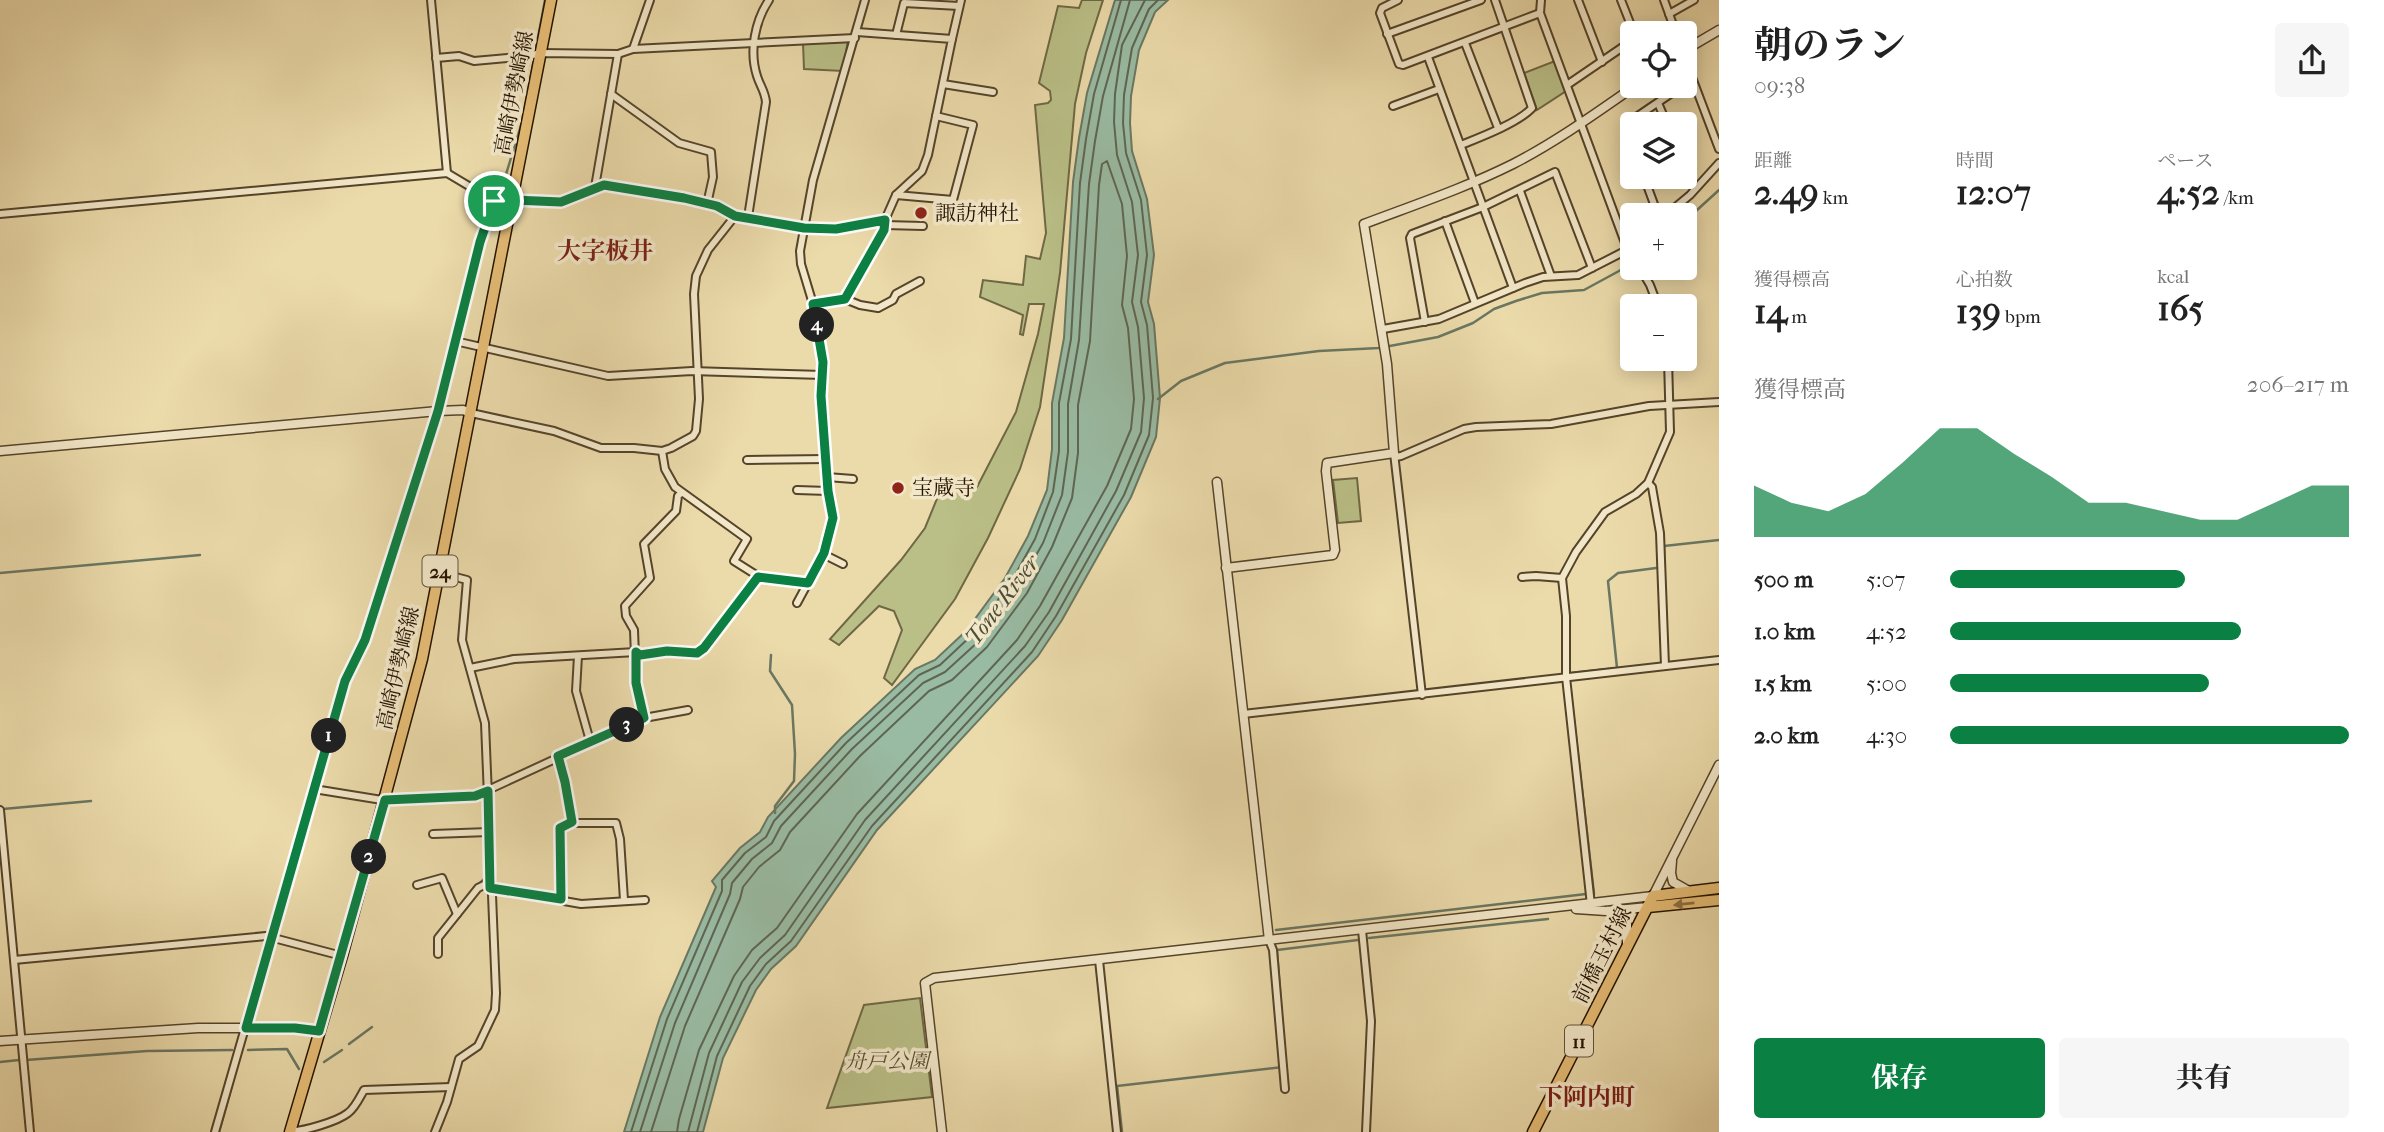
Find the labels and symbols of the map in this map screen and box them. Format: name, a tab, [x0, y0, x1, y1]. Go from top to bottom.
street label: 高崎伊勢崎線	[490, 29, 538, 157]
pin	[464, 171, 524, 231]
place label: 諏訪神社	[935, 201, 1019, 225]
marker: 諏訪神社	[913, 205, 929, 221]
district label: 大字板井	[557, 237, 653, 265]
pin: 4	[800, 308, 834, 342]
place label: 宝蔵寺	[912, 476, 975, 500]
marker: 宝蔵寺	[890, 480, 906, 496]
water label: Tone River	[960, 549, 1046, 651]
road number: 24	[422, 556, 458, 586]
street label: 高崎伊勢崎線	[372, 604, 424, 732]
pin: 3	[610, 708, 644, 742]
pin: 1	[312, 718, 346, 754]
pin: 2	[352, 840, 386, 874]
one-way arrow	[1672, 899, 1694, 910]
street label: 前橋玉村線	[1567, 903, 1637, 1007]
road number: 11	[1565, 1026, 1593, 1056]
park label: 舟戸公園	[845, 1049, 932, 1073]
district label: 下阿内町	[1539, 1083, 1635, 1111]

